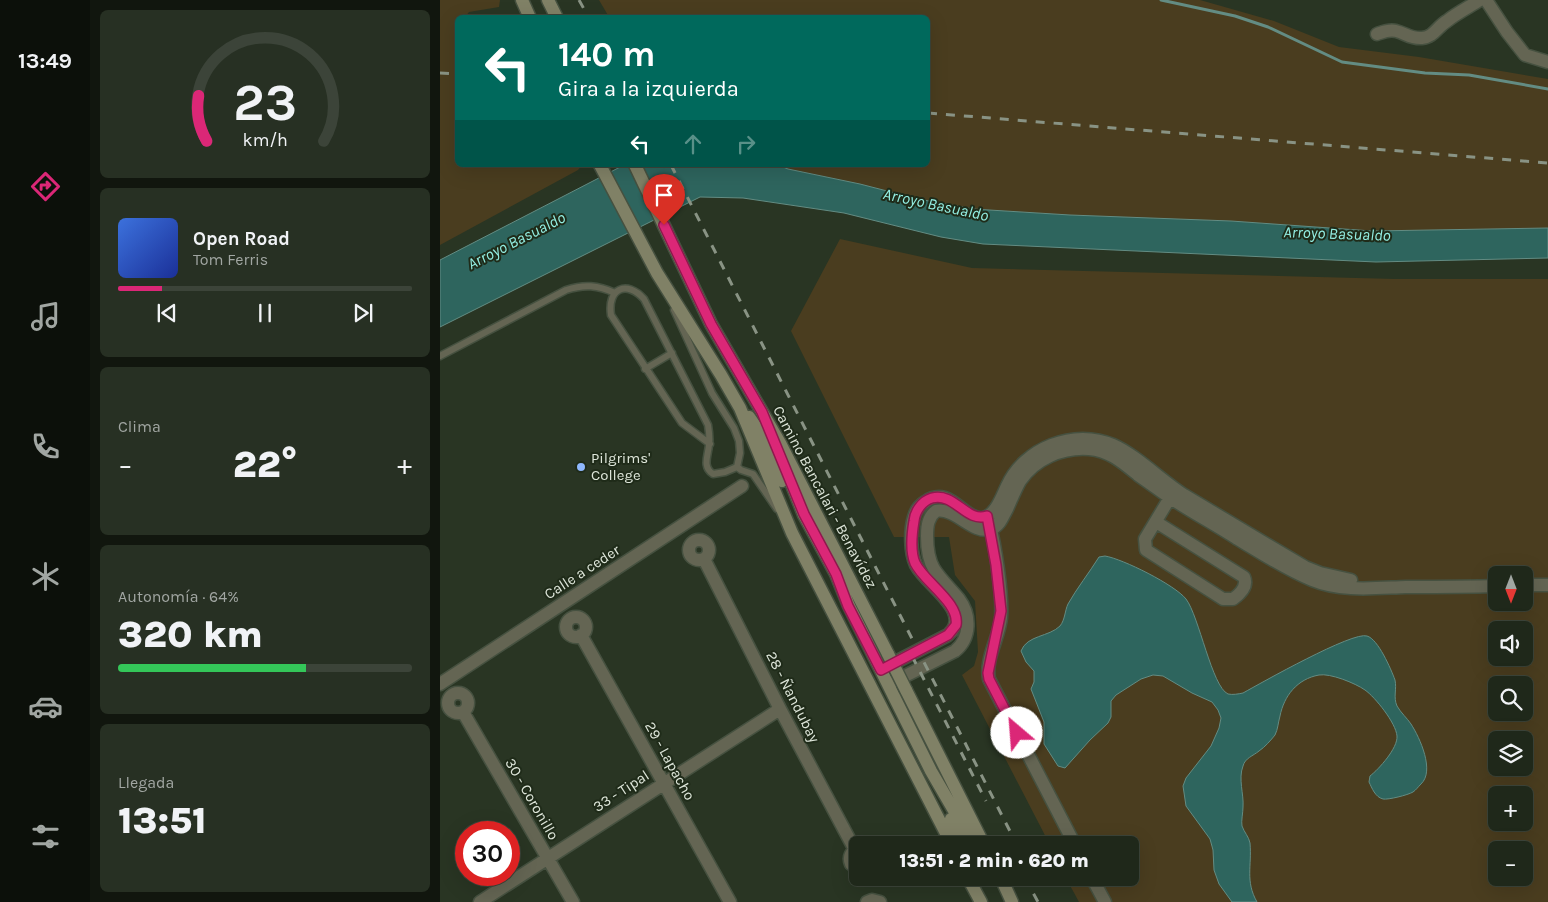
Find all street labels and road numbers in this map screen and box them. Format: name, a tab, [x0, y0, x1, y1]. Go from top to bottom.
street label: Camino Bancalari - Benavídez	[769, 403, 881, 591]
street label: Calle a ceder	[541, 541, 624, 603]
street label: 28 - Ñandubay	[762, 648, 824, 746]
street label: 29 - Lapacho	[641, 719, 699, 803]
street label: 30 - Coronillo	[501, 755, 563, 843]
street label: 33 - Tipal	[590, 766, 652, 816]

